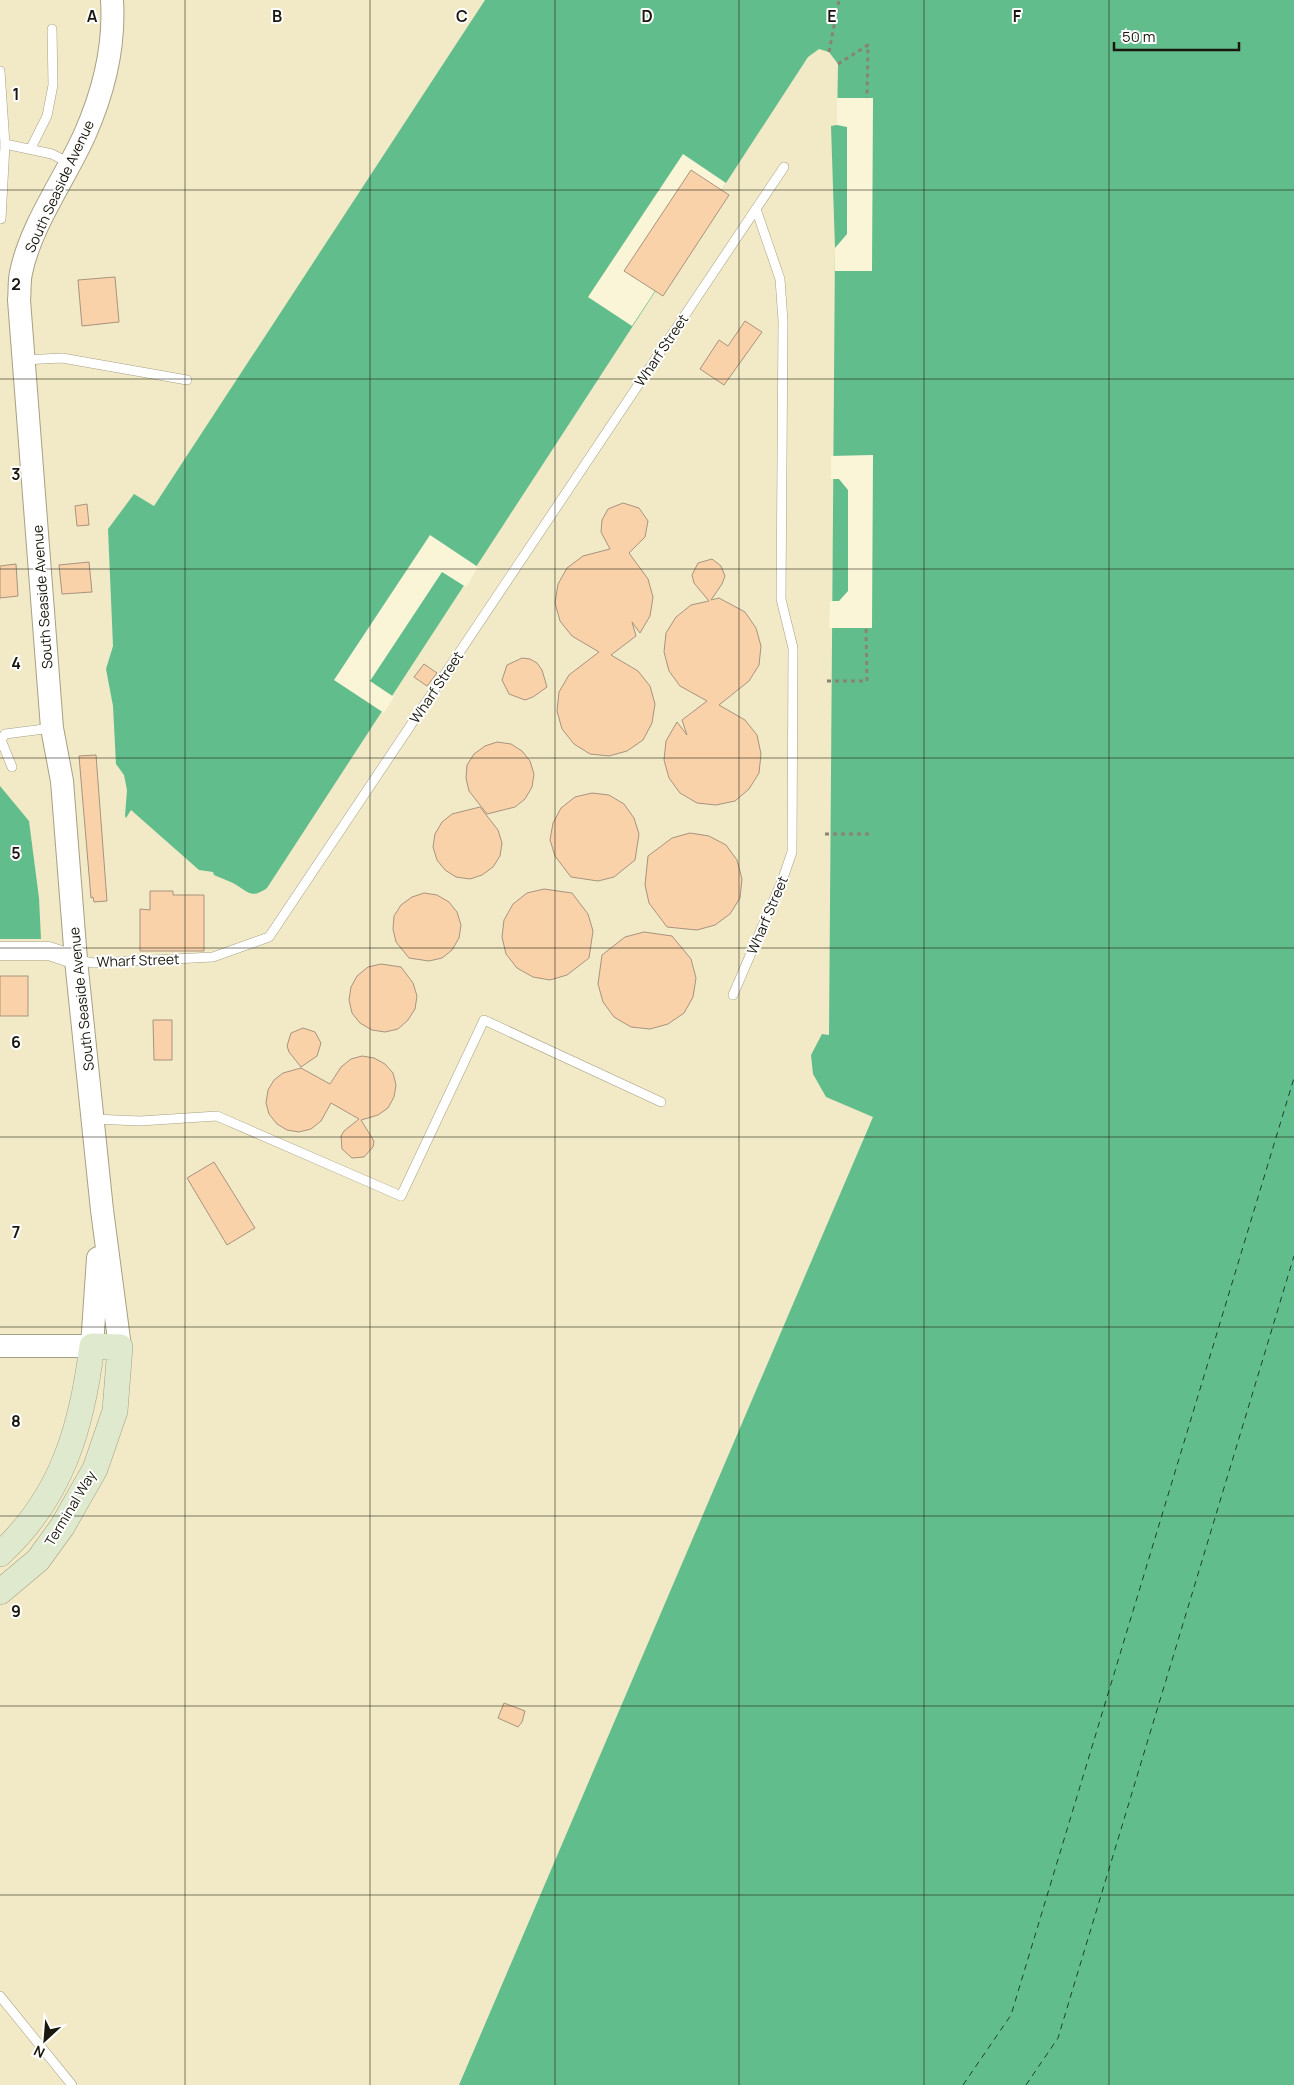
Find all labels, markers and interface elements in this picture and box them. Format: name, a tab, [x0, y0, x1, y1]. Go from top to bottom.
text: A	[87, 5, 98, 27]
text: B	[272, 5, 282, 27]
text: C	[456, 5, 468, 27]
text: D	[641, 5, 653, 27]
text: E	[827, 5, 837, 27]
text: F	[1013, 5, 1022, 27]
scale bar	[1114, 20, 1239, 52]
text: 50 m	[1122, 26, 1156, 47]
text: 1	[12, 83, 20, 105]
street label: South Seaside Avenue	[20, 117, 98, 255]
text: 2	[11, 273, 21, 295]
street label: Wharf Street	[630, 310, 692, 390]
text: 3	[11, 463, 21, 485]
street label: South Seaside Avenue	[27, 524, 57, 670]
street label: Wharf Street	[405, 647, 467, 727]
text: 4	[11, 652, 21, 674]
text: 5	[11, 842, 21, 864]
street label: Wharf Street	[742, 873, 792, 957]
street label: South Seaside Avenue	[64, 926, 98, 1072]
street label: Wharf Street	[96, 949, 180, 971]
text: 6	[11, 1031, 21, 1053]
text: 7	[12, 1221, 20, 1243]
text: 8	[11, 1410, 21, 1432]
street label: Terminal Way	[40, 1466, 100, 1549]
text: 9	[11, 1600, 21, 1622]
north arrow	[20, 2015, 70, 2065]
text: N	[30, 2041, 48, 2063]

